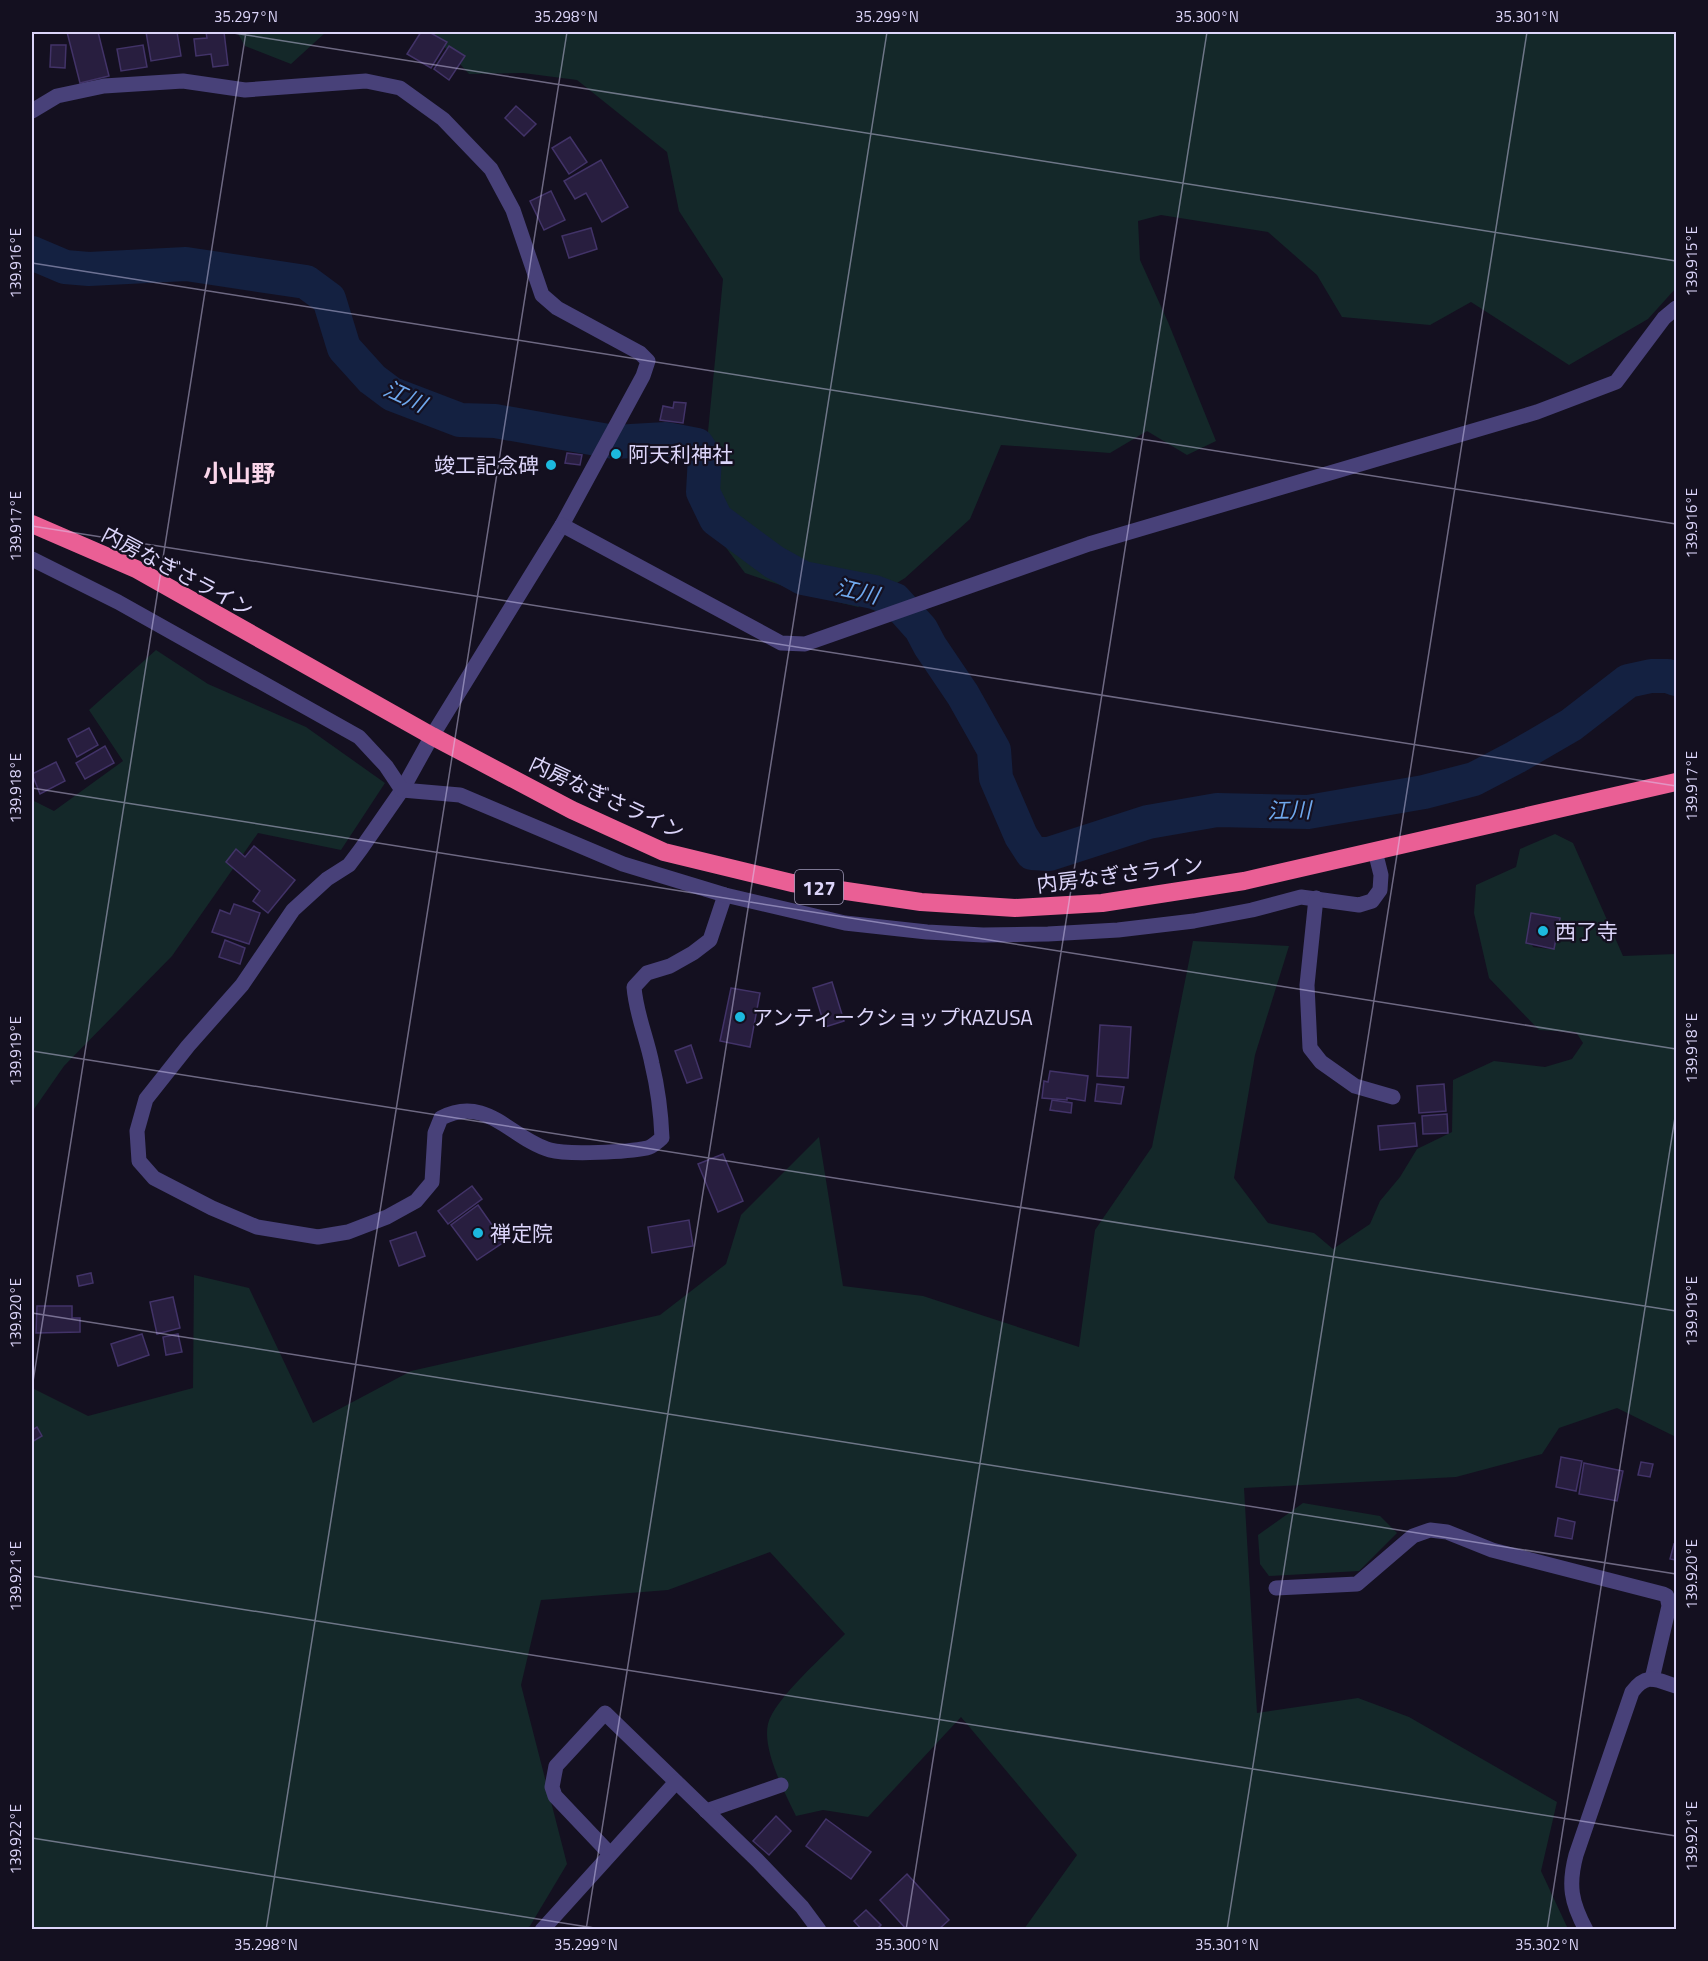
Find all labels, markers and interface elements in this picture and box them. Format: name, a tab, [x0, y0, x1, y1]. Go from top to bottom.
text: 35.297°N	[214, 5, 278, 28]
text: 35.298°N	[534, 5, 598, 28]
text: 35.299°N	[855, 5, 919, 28]
text: 35.300°N	[1175, 5, 1239, 28]
text: 35.301°N	[1495, 5, 1559, 28]
text: 139.915°E	[1680, 226, 1703, 296]
text: 139.916°E	[4, 228, 27, 298]
water label: 江川	[378, 371, 434, 422]
place label: 阿天利神社	[628, 438, 733, 470]
marker: 阿天利神社	[609, 447, 623, 461]
place label: 竣工記念碑	[434, 449, 539, 481]
district label: 小山野	[203, 455, 275, 491]
marker: 竣工記念碑	[544, 458, 558, 472]
text: 139.916°E	[1680, 488, 1703, 558]
text: 139.917°E	[4, 491, 27, 561]
street label: 内房なぎさライン	[96, 517, 260, 625]
water label: 江川	[832, 569, 884, 613]
street label: 内房なぎさライン	[524, 747, 690, 847]
text: 139.917°E	[1680, 751, 1703, 821]
text: 139.918°E	[4, 753, 27, 823]
water label: 江川	[1267, 793, 1313, 827]
street label: 内房なぎさライン	[1035, 848, 1205, 900]
road number: 127	[795, 870, 843, 904]
place label: 西了寺	[1555, 915, 1618, 947]
marker: 西了寺	[1536, 924, 1550, 938]
place label: アンティークショップKAZUSA	[752, 1001, 1033, 1033]
marker: アンティークショップKAZUSA	[733, 1010, 747, 1024]
text: 139.918°E	[1680, 1013, 1703, 1083]
text: 139.919°E	[4, 1016, 27, 1086]
place label: 禅定院	[490, 1217, 553, 1249]
marker: 禅定院	[471, 1226, 485, 1240]
text: 139.919°E	[1680, 1276, 1703, 1346]
text: 139.920°E	[4, 1278, 27, 1348]
text: 139.920°E	[1680, 1539, 1703, 1609]
text: 139.921°E	[4, 1541, 27, 1611]
text: 139.921°E	[1680, 1801, 1703, 1871]
text: 139.922°E	[4, 1804, 27, 1874]
text: 35.298°N	[234, 1933, 298, 1956]
text: 35.299°N	[554, 1933, 618, 1956]
text: 35.300°N	[875, 1933, 939, 1956]
text: 35.301°N	[1195, 1933, 1259, 1956]
text: 35.302°N	[1515, 1933, 1579, 1956]

